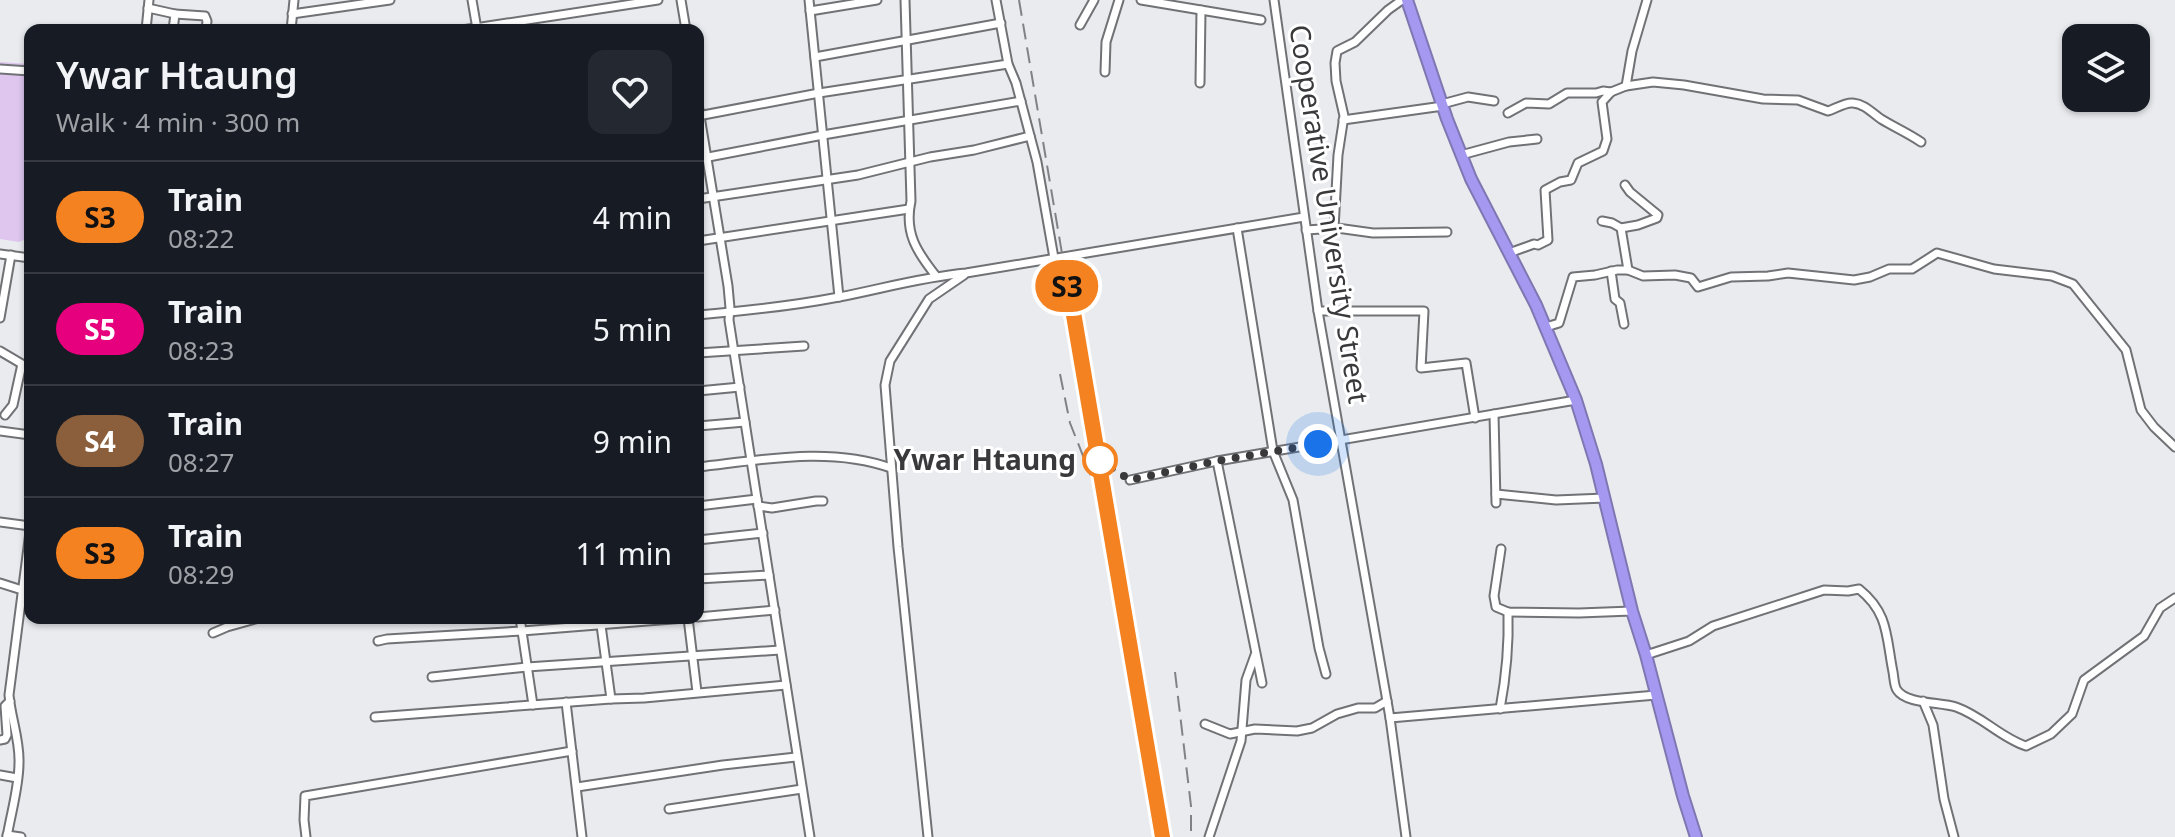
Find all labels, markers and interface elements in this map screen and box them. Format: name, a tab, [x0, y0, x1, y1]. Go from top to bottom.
street label: Cooperative University Street	[1281, 22, 1379, 406]
map controls	[2062, 24, 2150, 112]
button: layers	[2062, 24, 2150, 112]
text: Ywar Htaung	[56, 48, 298, 100]
button: heart	[588, 50, 672, 134]
text: Walk · 4 min · 300 m	[56, 104, 300, 140]
text: Train	[168, 179, 243, 220]
text: 4 min	[593, 197, 672, 238]
text: S3	[84, 198, 116, 236]
text: 08:22	[168, 220, 234, 256]
line badge: S3	[1031, 260, 1103, 312]
text: S3	[1051, 267, 1083, 305]
text: Train	[168, 291, 243, 332]
text: 5 min	[593, 309, 672, 350]
text: S5	[84, 310, 116, 348]
text: 08:23	[168, 332, 234, 368]
text: Train	[168, 403, 243, 444]
text: 9 min	[593, 421, 672, 462]
text: S4	[84, 422, 116, 460]
your location	[1298, 424, 1338, 464]
place label: Ywar Htaung	[893, 440, 1076, 478]
marker: Ywar Htaung	[1083, 443, 1117, 477]
text: 08:27	[168, 444, 234, 480]
text: Train	[168, 515, 243, 556]
text: 11 min	[576, 533, 672, 574]
text: S3	[84, 534, 116, 572]
text: 08:29	[168, 556, 234, 592]

